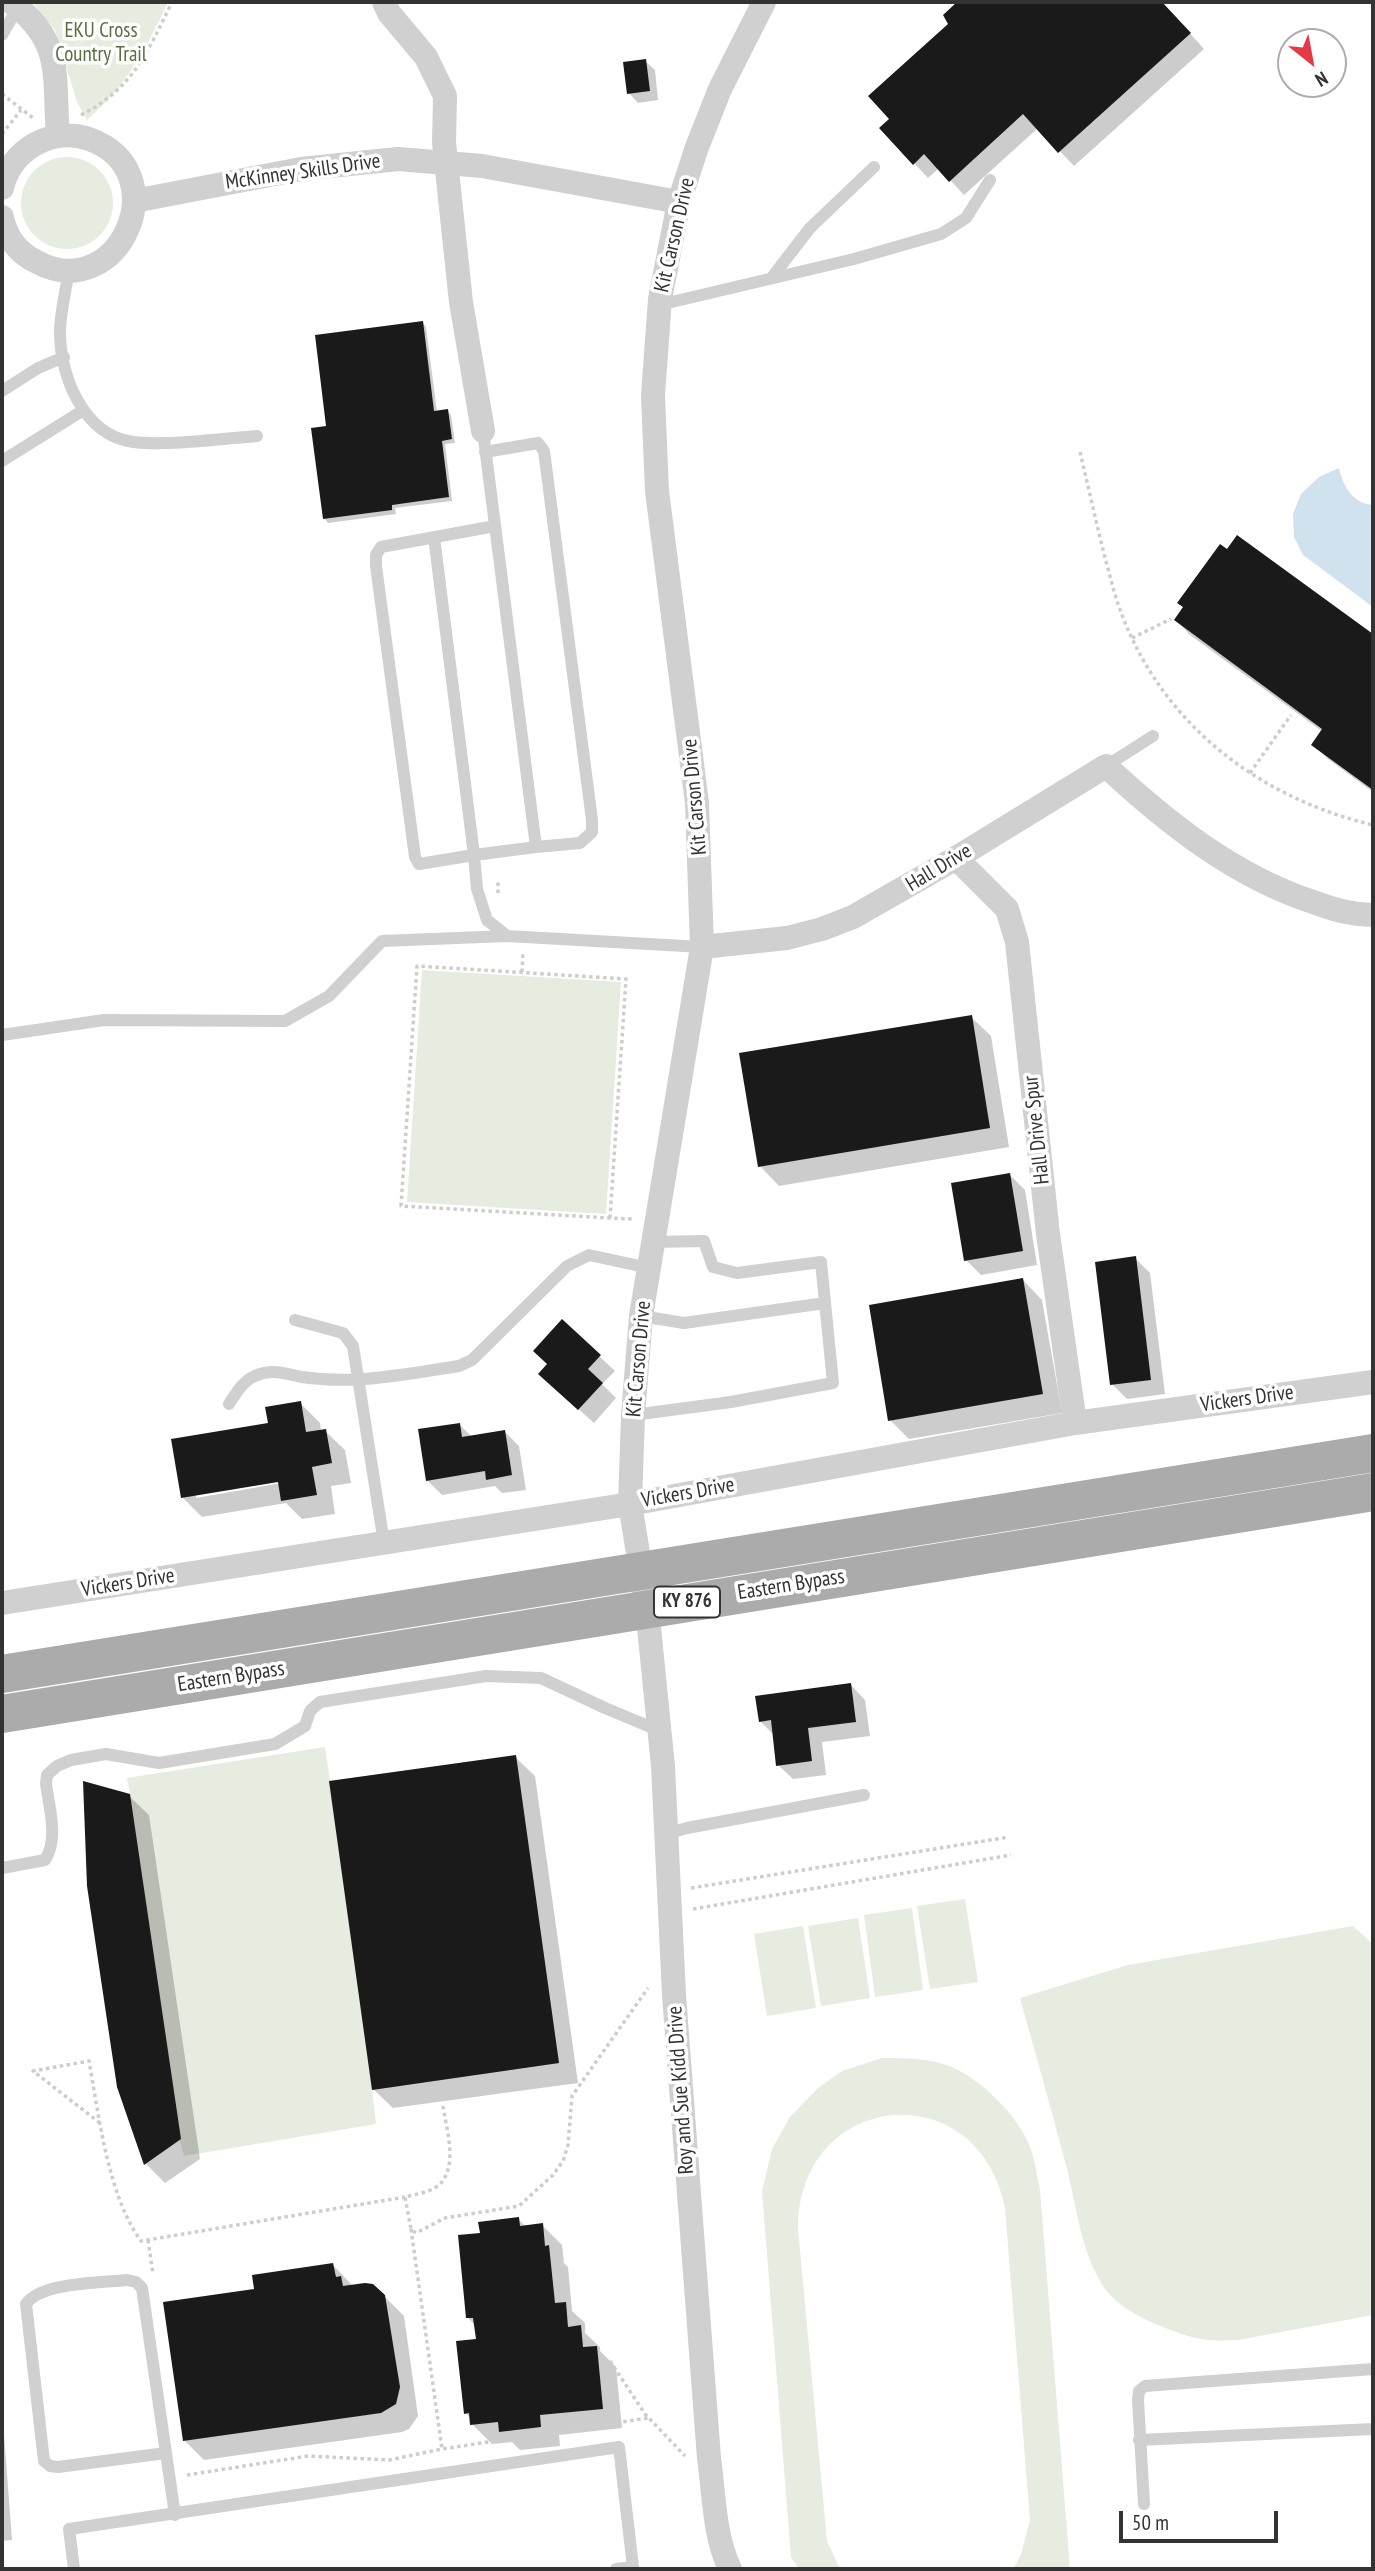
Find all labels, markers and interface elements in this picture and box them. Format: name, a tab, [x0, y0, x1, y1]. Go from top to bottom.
park label: EKU Cross Country Trail	[55, 18, 147, 68]
north arrow	[1277, 28, 1347, 98]
text: N	[1311, 66, 1332, 92]
street label: McKinney Skills Drive	[224, 149, 382, 195]
street label: Kit Carson Drive	[650, 175, 700, 295]
street label: Kit Carson Drive	[677, 738, 713, 856]
street label: Hall Drive	[902, 839, 976, 897]
street label: Hall Drive Spur	[1019, 1074, 1055, 1186]
street label: Kit Carson Drive	[621, 1300, 657, 1418]
street label: Vickers Drive	[1199, 1380, 1295, 1418]
street label: Vickers Drive	[640, 1472, 736, 1514]
street label: Vickers Drive	[80, 1563, 176, 1603]
street label: Eastern Bypass	[736, 1564, 846, 1606]
road number: KY 876	[654, 1586, 720, 1618]
street label: Eastern Bypass	[176, 1656, 286, 1698]
street label: Roy and Sue Kidd Drive	[663, 2005, 699, 2175]
scale bar	[1123, 2498, 1282, 2542]
text: 50 m	[1132, 2509, 1169, 2536]

